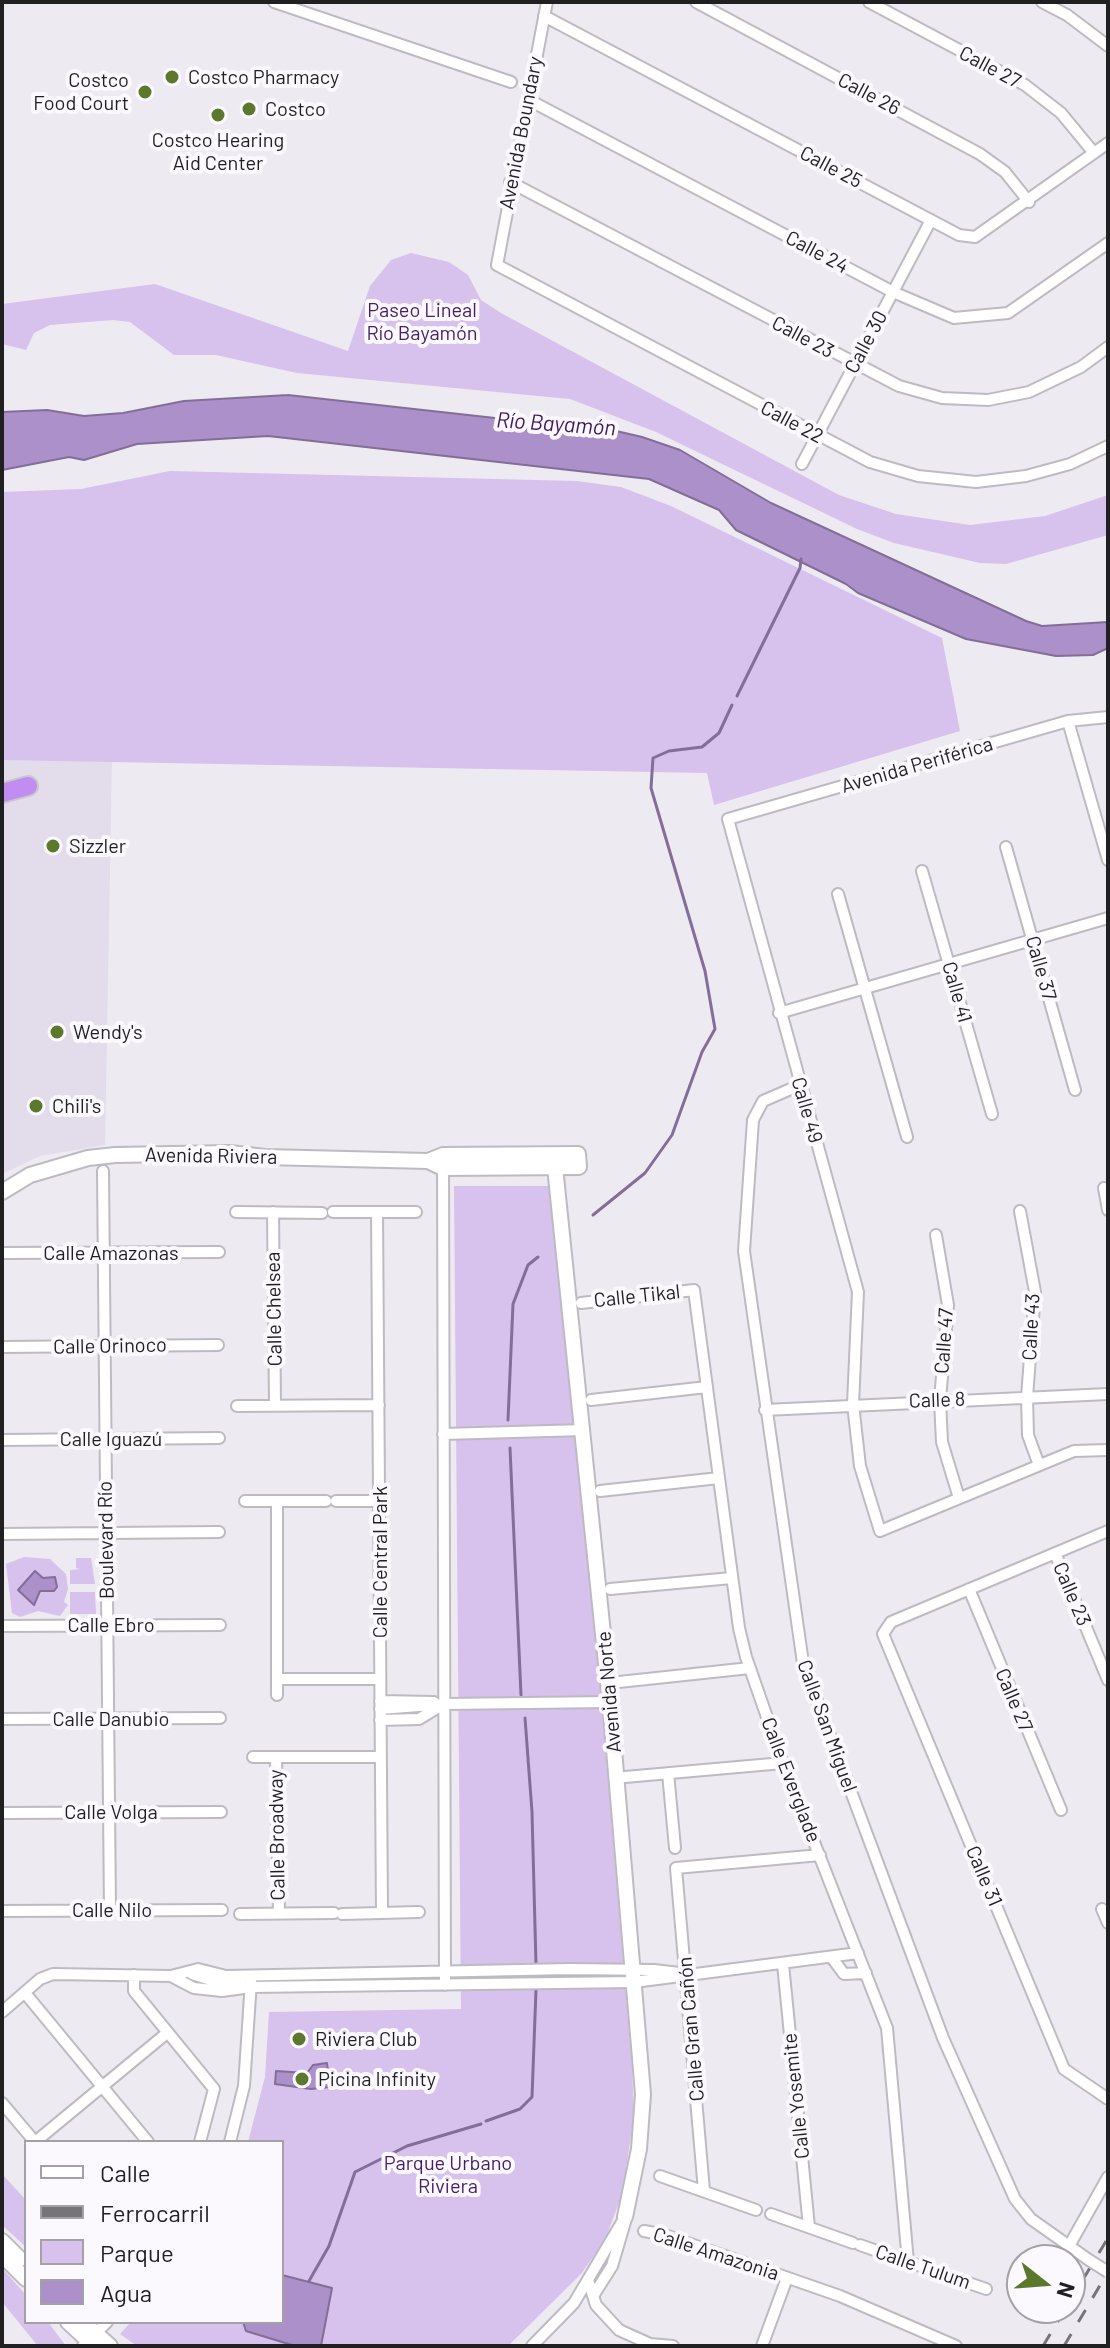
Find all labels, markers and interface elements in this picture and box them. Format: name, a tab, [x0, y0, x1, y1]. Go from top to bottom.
street label: Calle 27	[955, 41, 1025, 93]
street label: Avenida Boundary	[494, 54, 548, 212]
place label: Costco Pharmacy	[188, 65, 339, 89]
place label: Costco Food Court	[33, 68, 129, 115]
marker: Costco Pharmacy	[163, 68, 181, 86]
street label: Calle 26	[834, 68, 904, 120]
marker: Costco Food Court	[136, 83, 154, 101]
place label: Costco	[265, 97, 326, 121]
marker: Costco	[240, 100, 258, 118]
marker: Costco Hearing Aid Center	[209, 106, 227, 124]
place label: Costco Hearing Aid Center	[152, 128, 284, 175]
street label: Calle 25	[796, 141, 866, 193]
street label: Calle 24	[781, 225, 853, 279]
park label: Paseo Lineal Río Bayamón	[366, 298, 478, 345]
street label: Calle 30	[840, 306, 892, 378]
street label: Calle 23	[768, 311, 838, 363]
street label: Calle 22	[757, 396, 827, 448]
water label: Río Bayamón	[495, 407, 617, 441]
street label: Avenida Periférica	[838, 732, 996, 798]
place label: Sizzler	[69, 834, 126, 858]
marker: Sizzler	[44, 837, 62, 855]
street label: Calle 37	[1020, 933, 1062, 1003]
street label: Calle 41	[937, 959, 977, 1025]
place label: Wendy's	[73, 1020, 143, 1044]
marker: Wendy's	[48, 1023, 66, 1041]
street label: Calle 49	[786, 1074, 828, 1146]
place label: Chili's	[52, 1094, 101, 1118]
marker: Chili's	[27, 1097, 45, 1115]
street label: Avenida Riviera	[145, 1143, 277, 1169]
street label: Calle Amazonas	[43, 1241, 179, 1265]
street label: Calle Chelsea	[261, 1252, 287, 1366]
street label: Calle Tikal	[593, 1280, 681, 1312]
street label: Calle 43	[1017, 1293, 1045, 1361]
street label: Calle 47	[930, 1307, 958, 1375]
street label: Calle Orinoco	[53, 1333, 167, 1359]
street label: Calle 8	[908, 1387, 966, 1413]
street label: Calle Iguazú	[60, 1427, 162, 1451]
street label: Boulevard Río	[93, 1481, 119, 1599]
street label: Calle Central Park	[368, 1486, 392, 1638]
street label: Calle 23	[1048, 1558, 1096, 1630]
street label: Calle Ebro	[67, 1613, 155, 1637]
street label: Avenida Norte	[592, 1630, 626, 1754]
street label: Calle San Miguel	[792, 1657, 862, 1795]
street label: Calle 27	[990, 1665, 1038, 1735]
street label: Calle Danubio	[53, 1707, 169, 1731]
street label: Calle Everglade	[756, 1714, 826, 1846]
street label: Calle Broadway	[264, 1769, 290, 1901]
street label: Calle Volga	[64, 1800, 158, 1824]
street label: Calle 31	[961, 1842, 1007, 1910]
street label: Calle Nilo	[72, 1898, 152, 1922]
street label: Calle Gran Cañón	[673, 1956, 709, 2102]
place label: Riviera Club	[315, 2027, 417, 2051]
marker: Riviera Club	[290, 2030, 308, 2048]
street label: Calle Yosemite	[777, 2032, 815, 2160]
place label: Picina Infinity	[318, 2067, 436, 2091]
marker: Picina Infinity	[293, 2070, 311, 2088]
legend	[24, 2140, 284, 2324]
park label: Parque Urbano Riviera	[384, 2151, 512, 2198]
text: Calle	[100, 2158, 151, 2187]
text: Ferrocarril	[100, 2198, 210, 2227]
street label: Calle Amazonia	[650, 2222, 782, 2286]
text: Parque	[100, 2238, 174, 2267]
street label: Calle Tulum	[872, 2240, 974, 2294]
north arrow	[1006, 2244, 1086, 2324]
text: Agua	[100, 2278, 152, 2307]
text: N	[1052, 2280, 1082, 2301]

